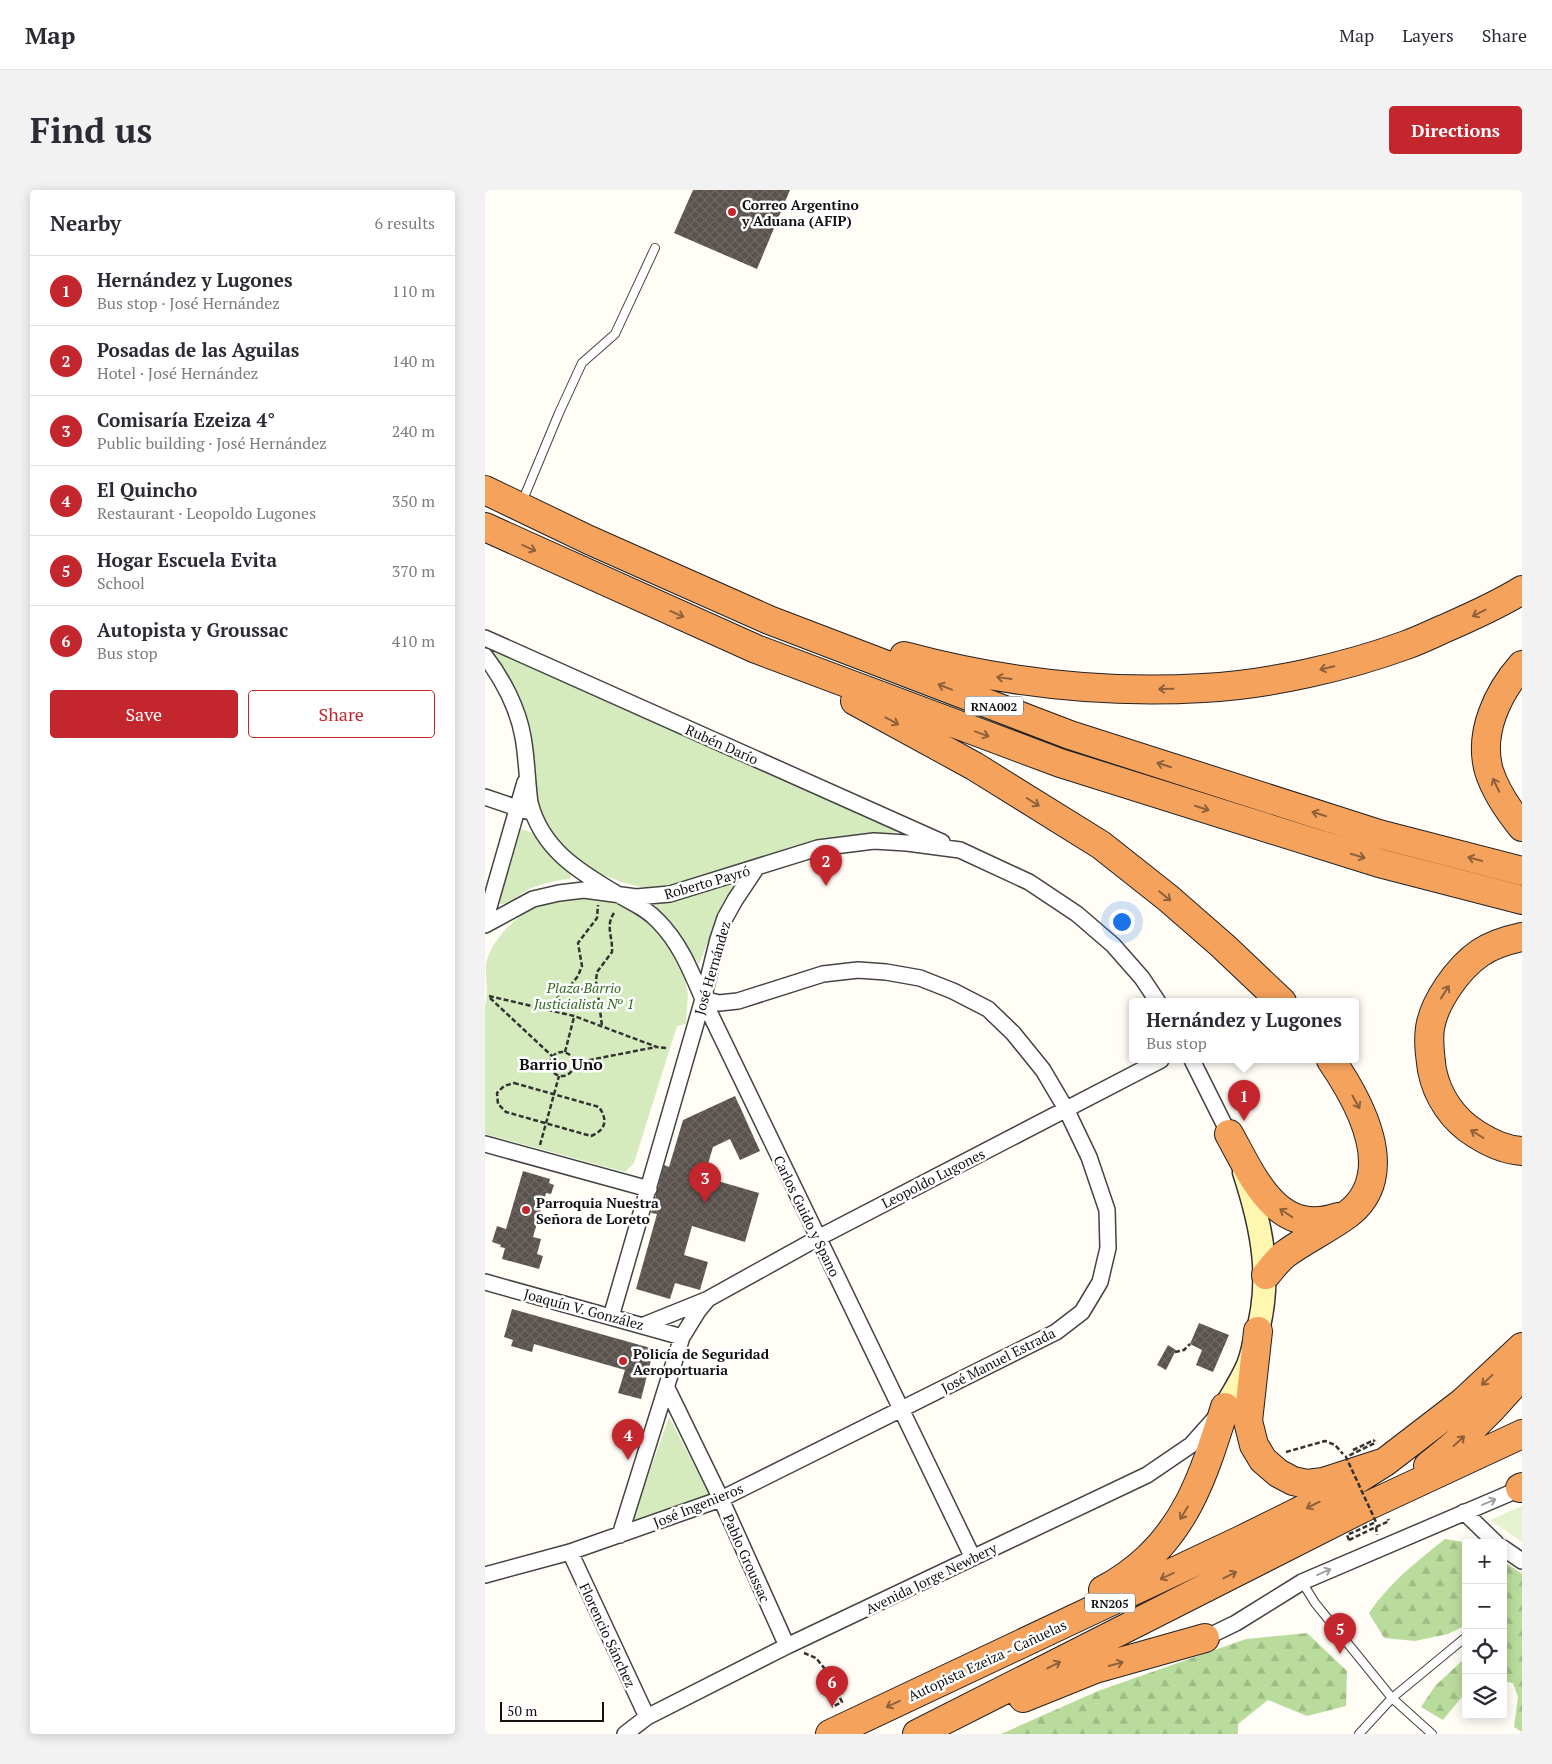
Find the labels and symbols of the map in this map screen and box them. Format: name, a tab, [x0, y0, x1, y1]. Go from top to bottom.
place label: Correo Argentino y Aduana (AFIP)	[741, 195, 859, 230]
marker: Correo Argentino y Aduana (AFIP)	[726, 206, 738, 218]
one-way arrow	[521, 544, 536, 553]
one-way arrow	[1472, 609, 1487, 618]
one-way arrow	[669, 610, 684, 620]
one-way arrow	[1319, 664, 1335, 673]
one-way arrow	[996, 673, 1012, 683]
one-way arrow	[938, 682, 953, 691]
one-way arrow	[1158, 684, 1174, 694]
road number: RNA002	[965, 696, 1023, 716]
one-way arrow	[884, 717, 899, 726]
street label: Rubén Darío	[683, 720, 762, 769]
one-way arrow	[974, 730, 989, 739]
one-way arrow	[1156, 760, 1172, 770]
one-way arrow	[1491, 778, 1501, 793]
one-way arrow	[1025, 798, 1039, 808]
one-way arrow	[1194, 804, 1210, 813]
one-way arrow	[1311, 809, 1327, 819]
pin: 2	[810, 845, 842, 886]
one-way arrow	[1349, 852, 1365, 862]
one-way arrow	[1467, 854, 1483, 864]
street label: Roberto Payró	[662, 861, 752, 903]
one-way arrow	[1158, 891, 1171, 902]
your location	[1109, 909, 1135, 935]
street label: José Hernández	[690, 919, 735, 1017]
park label: Plaza Barrio Justicialista Nº 1	[533, 978, 634, 1013]
one-way arrow	[1440, 985, 1450, 999]
district label: Barrio Uno	[519, 1053, 603, 1075]
pin: 1	[1228, 1080, 1260, 1121]
one-way arrow	[1351, 1094, 1361, 1109]
one-way arrow	[1470, 1129, 1484, 1139]
street label: Leopoldo Lugones	[878, 1144, 988, 1212]
street label: Carlos Guido y Spano	[769, 1152, 845, 1280]
pin: 3	[689, 1162, 721, 1203]
place label: Parroquia Nuestra Señora de Loreto	[536, 1193, 659, 1228]
marker: Parroquia Nuestra Señora de Loreto	[520, 1204, 532, 1216]
one-way arrow	[1279, 1208, 1293, 1219]
street label: Joaquín V. González	[522, 1284, 646, 1334]
street label: José Manuel Estrada	[938, 1323, 1058, 1397]
place label: Policía de Seguridad Aeroportuaria	[633, 1344, 770, 1379]
marker: Policía de Seguridad Aeroportuaria	[617, 1355, 629, 1367]
one-way arrow	[1480, 1374, 1493, 1386]
pin: 4	[612, 1419, 644, 1460]
one-way arrow	[1452, 1435, 1465, 1447]
street label: José Ingenieros	[650, 1478, 746, 1532]
one-way arrow	[1481, 1496, 1496, 1506]
one-way arrow	[1305, 1500, 1320, 1510]
one-way arrow	[1178, 1506, 1188, 1520]
street label: Pablo Groussac	[719, 1511, 775, 1605]
street label: Avenida Jorge Newbery	[862, 1538, 1001, 1618]
one-way arrow	[1316, 1567, 1331, 1577]
one-way arrow	[1223, 1570, 1238, 1580]
one-way arrow	[1159, 1571, 1174, 1581]
street label: Florencio Sánchez	[575, 1580, 641, 1691]
road number: RN205	[1085, 1594, 1135, 1612]
pin: 5	[1324, 1613, 1356, 1654]
street label: Autopista Ezeiza - Cañuelas	[905, 1615, 1069, 1705]
one-way arrow	[1108, 1658, 1124, 1668]
one-way arrow	[1046, 1659, 1061, 1669]
pin: 6	[816, 1666, 848, 1707]
scale bar	[500, 1699, 604, 1722]
one-way arrow	[886, 1700, 901, 1710]

